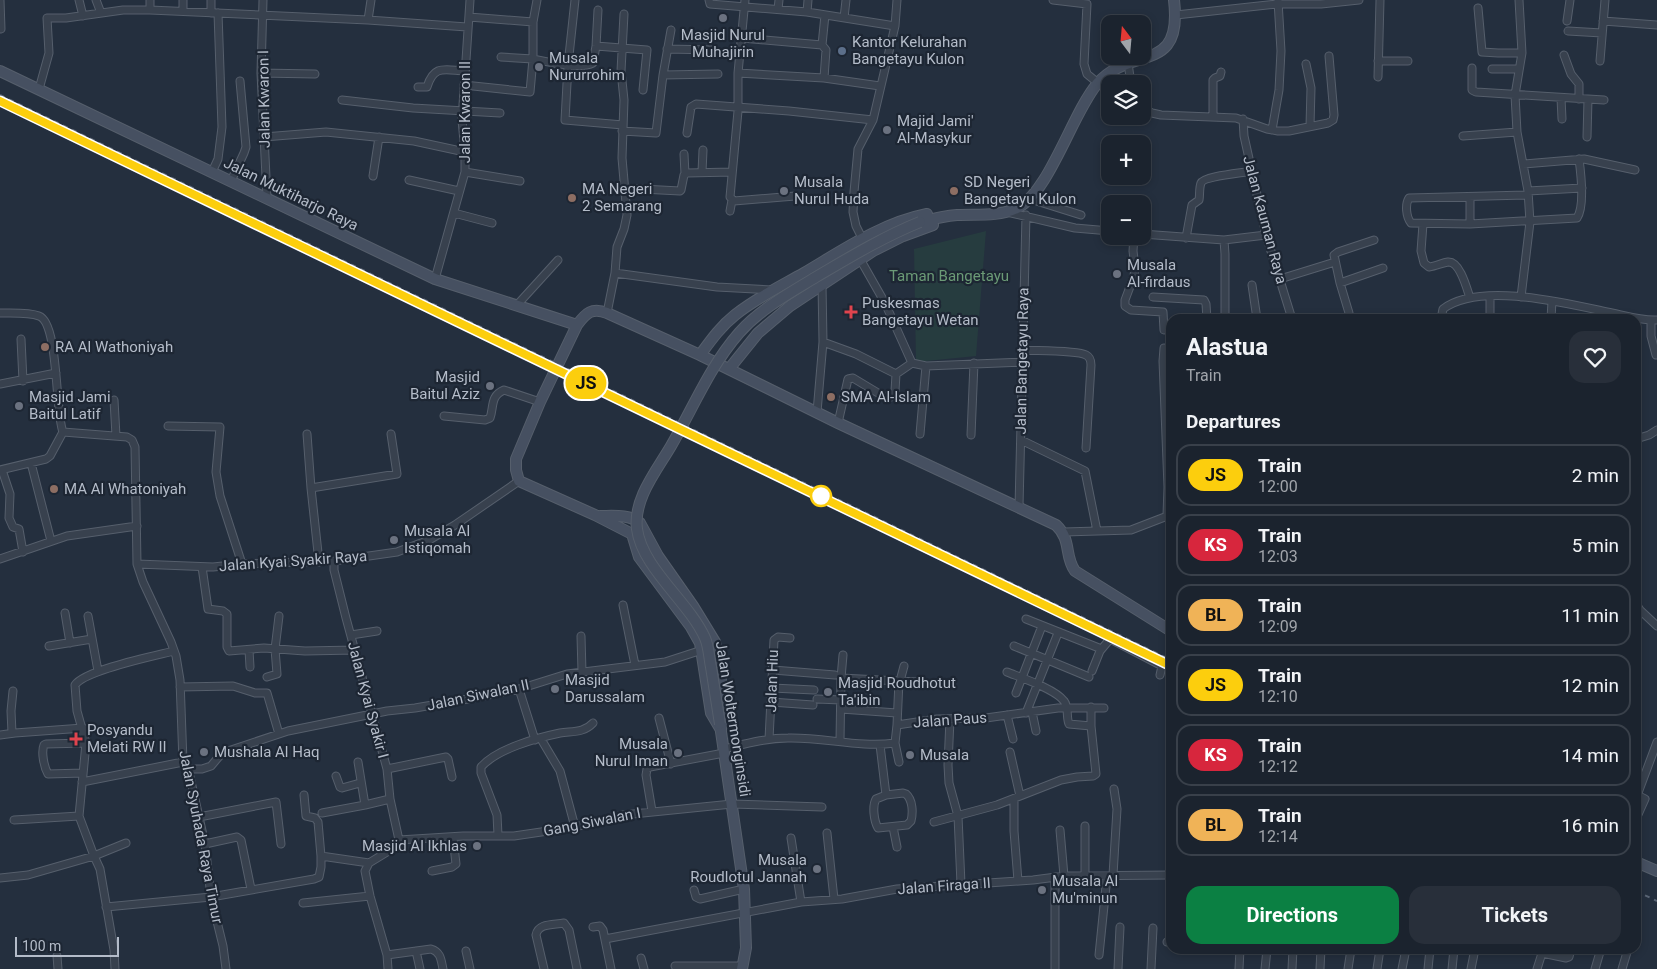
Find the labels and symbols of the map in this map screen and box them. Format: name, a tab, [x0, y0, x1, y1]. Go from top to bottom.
marker: Masjid Nurul Muhajirin	[717, 12, 729, 24]
north arrow	[1101, 15, 1151, 65]
place label: Masjid Nurul Muhajirin	[681, 26, 765, 61]
place label: Kantor Kelurahan Bangetayu Kulon	[852, 33, 967, 68]
marker: Kantor Kelurahan Bangetayu Kulon	[836, 45, 848, 57]
place label: Musala Nururrohim	[549, 49, 625, 84]
street label: Jalan Kwaron I	[254, 50, 274, 148]
street label: Jalan Kwaron II	[456, 61, 474, 163]
marker: Musala Nururrohim	[533, 61, 545, 73]
place label: Majid Jami' Al-Masykur	[897, 112, 974, 147]
marker: Majid Jami' Al-Masykur	[881, 124, 893, 136]
street label: Jalan Muktiharjo Raya	[221, 154, 361, 234]
street label: Jalan Kauman Raya	[1239, 154, 1291, 286]
place label: Musala Nurul Huda	[794, 173, 869, 208]
place label: SD Negeri Bangetayu Kulon	[964, 173, 1076, 208]
place label: MA Negeri 2 Semarang	[582, 180, 662, 215]
marker: Musala Nurul Huda	[778, 185, 790, 197]
marker: SD Negeri Bangetayu Kulon	[948, 185, 960, 197]
marker: MA Negeri 2 Semarang	[566, 192, 578, 204]
place label: Musala Al-firdaus	[1127, 256, 1190, 291]
park label: Taman Bangetayu	[889, 267, 1009, 285]
marker: Musala Al-firdaus	[1111, 268, 1123, 280]
street label: Jalan Bangetayu Raya	[1012, 287, 1032, 435]
place label: Puskesmas Bangetayu Wetan	[862, 294, 979, 329]
marker: Puskesmas Bangetayu Wetan	[844, 305, 858, 319]
place label: RA Al Wathoniyah	[55, 338, 173, 356]
marker: RA Al Wathoniyah	[39, 341, 51, 353]
line badge: JS	[564, 367, 608, 399]
place label: Masjid Baitul Aziz	[410, 368, 480, 403]
marker: Masjid Baitul Aziz	[484, 380, 496, 392]
place label: Masjid Jami Baitul Latif	[29, 388, 111, 423]
place label: SMA Al-Islam	[841, 388, 931, 406]
marker: SMA Al-Islam	[825, 391, 837, 403]
marker: Masjid Jami Baitul Latif	[13, 400, 25, 412]
place label: MA Al Whatoniyah	[64, 480, 186, 498]
marker: MA Al Whatoniyah	[48, 483, 60, 495]
unlabelled marker	[810, 485, 832, 507]
place label: Musala Al Istiqomah	[404, 522, 471, 557]
marker: Musala Al Istiqomah	[388, 534, 400, 546]
street label: Jalan Kyai Syakir Raya	[218, 547, 368, 575]
street label: Jalan Kyai Syakir I	[344, 640, 392, 760]
street label: Jalan Woltermonginsidi	[712, 640, 754, 798]
street label: Jalan Hiu	[762, 649, 782, 713]
place label: Masjid Darussalam	[565, 671, 645, 706]
place label: Masjid Roudhotut Ta'ibin	[838, 674, 956, 709]
street label: Jalan Siwalan II	[425, 675, 531, 715]
marker: Masjid Darussalam	[549, 683, 561, 695]
marker: Masjid Roudhotut Ta'ibin	[822, 686, 834, 698]
street label: Jalan Paus	[913, 708, 987, 732]
place label: Posyandu Melati RW II	[87, 721, 167, 756]
marker: Posyandu Melati RW II	[69, 732, 83, 746]
place label: Musala Nurul Iman	[595, 735, 668, 770]
place label: Mushala Al Haq	[214, 743, 320, 761]
marker: Mushala Al Haq	[198, 746, 210, 758]
place label: Musala	[920, 746, 969, 764]
marker: Musala Nurul Iman	[672, 747, 684, 759]
street label: Jalan Syuhada Raya Timur	[175, 749, 227, 925]
marker: Musala	[904, 749, 916, 761]
street label: Gang Siwalan I	[542, 804, 642, 840]
place label: Masjid Al Ikhlas	[362, 837, 467, 855]
marker: Masjid Al Ikhlas	[471, 840, 483, 852]
place label: Musala Roudlotul Jannah	[690, 851, 807, 886]
marker: Musala Roudlotul Jannah	[811, 863, 823, 875]
place label: Musala Al Mu'minun	[1052, 872, 1118, 907]
street label: Jalan Firaga II	[897, 874, 991, 898]
marker: Musala Al Mu'minun	[1036, 884, 1048, 896]
scale bar	[15, 934, 119, 957]

